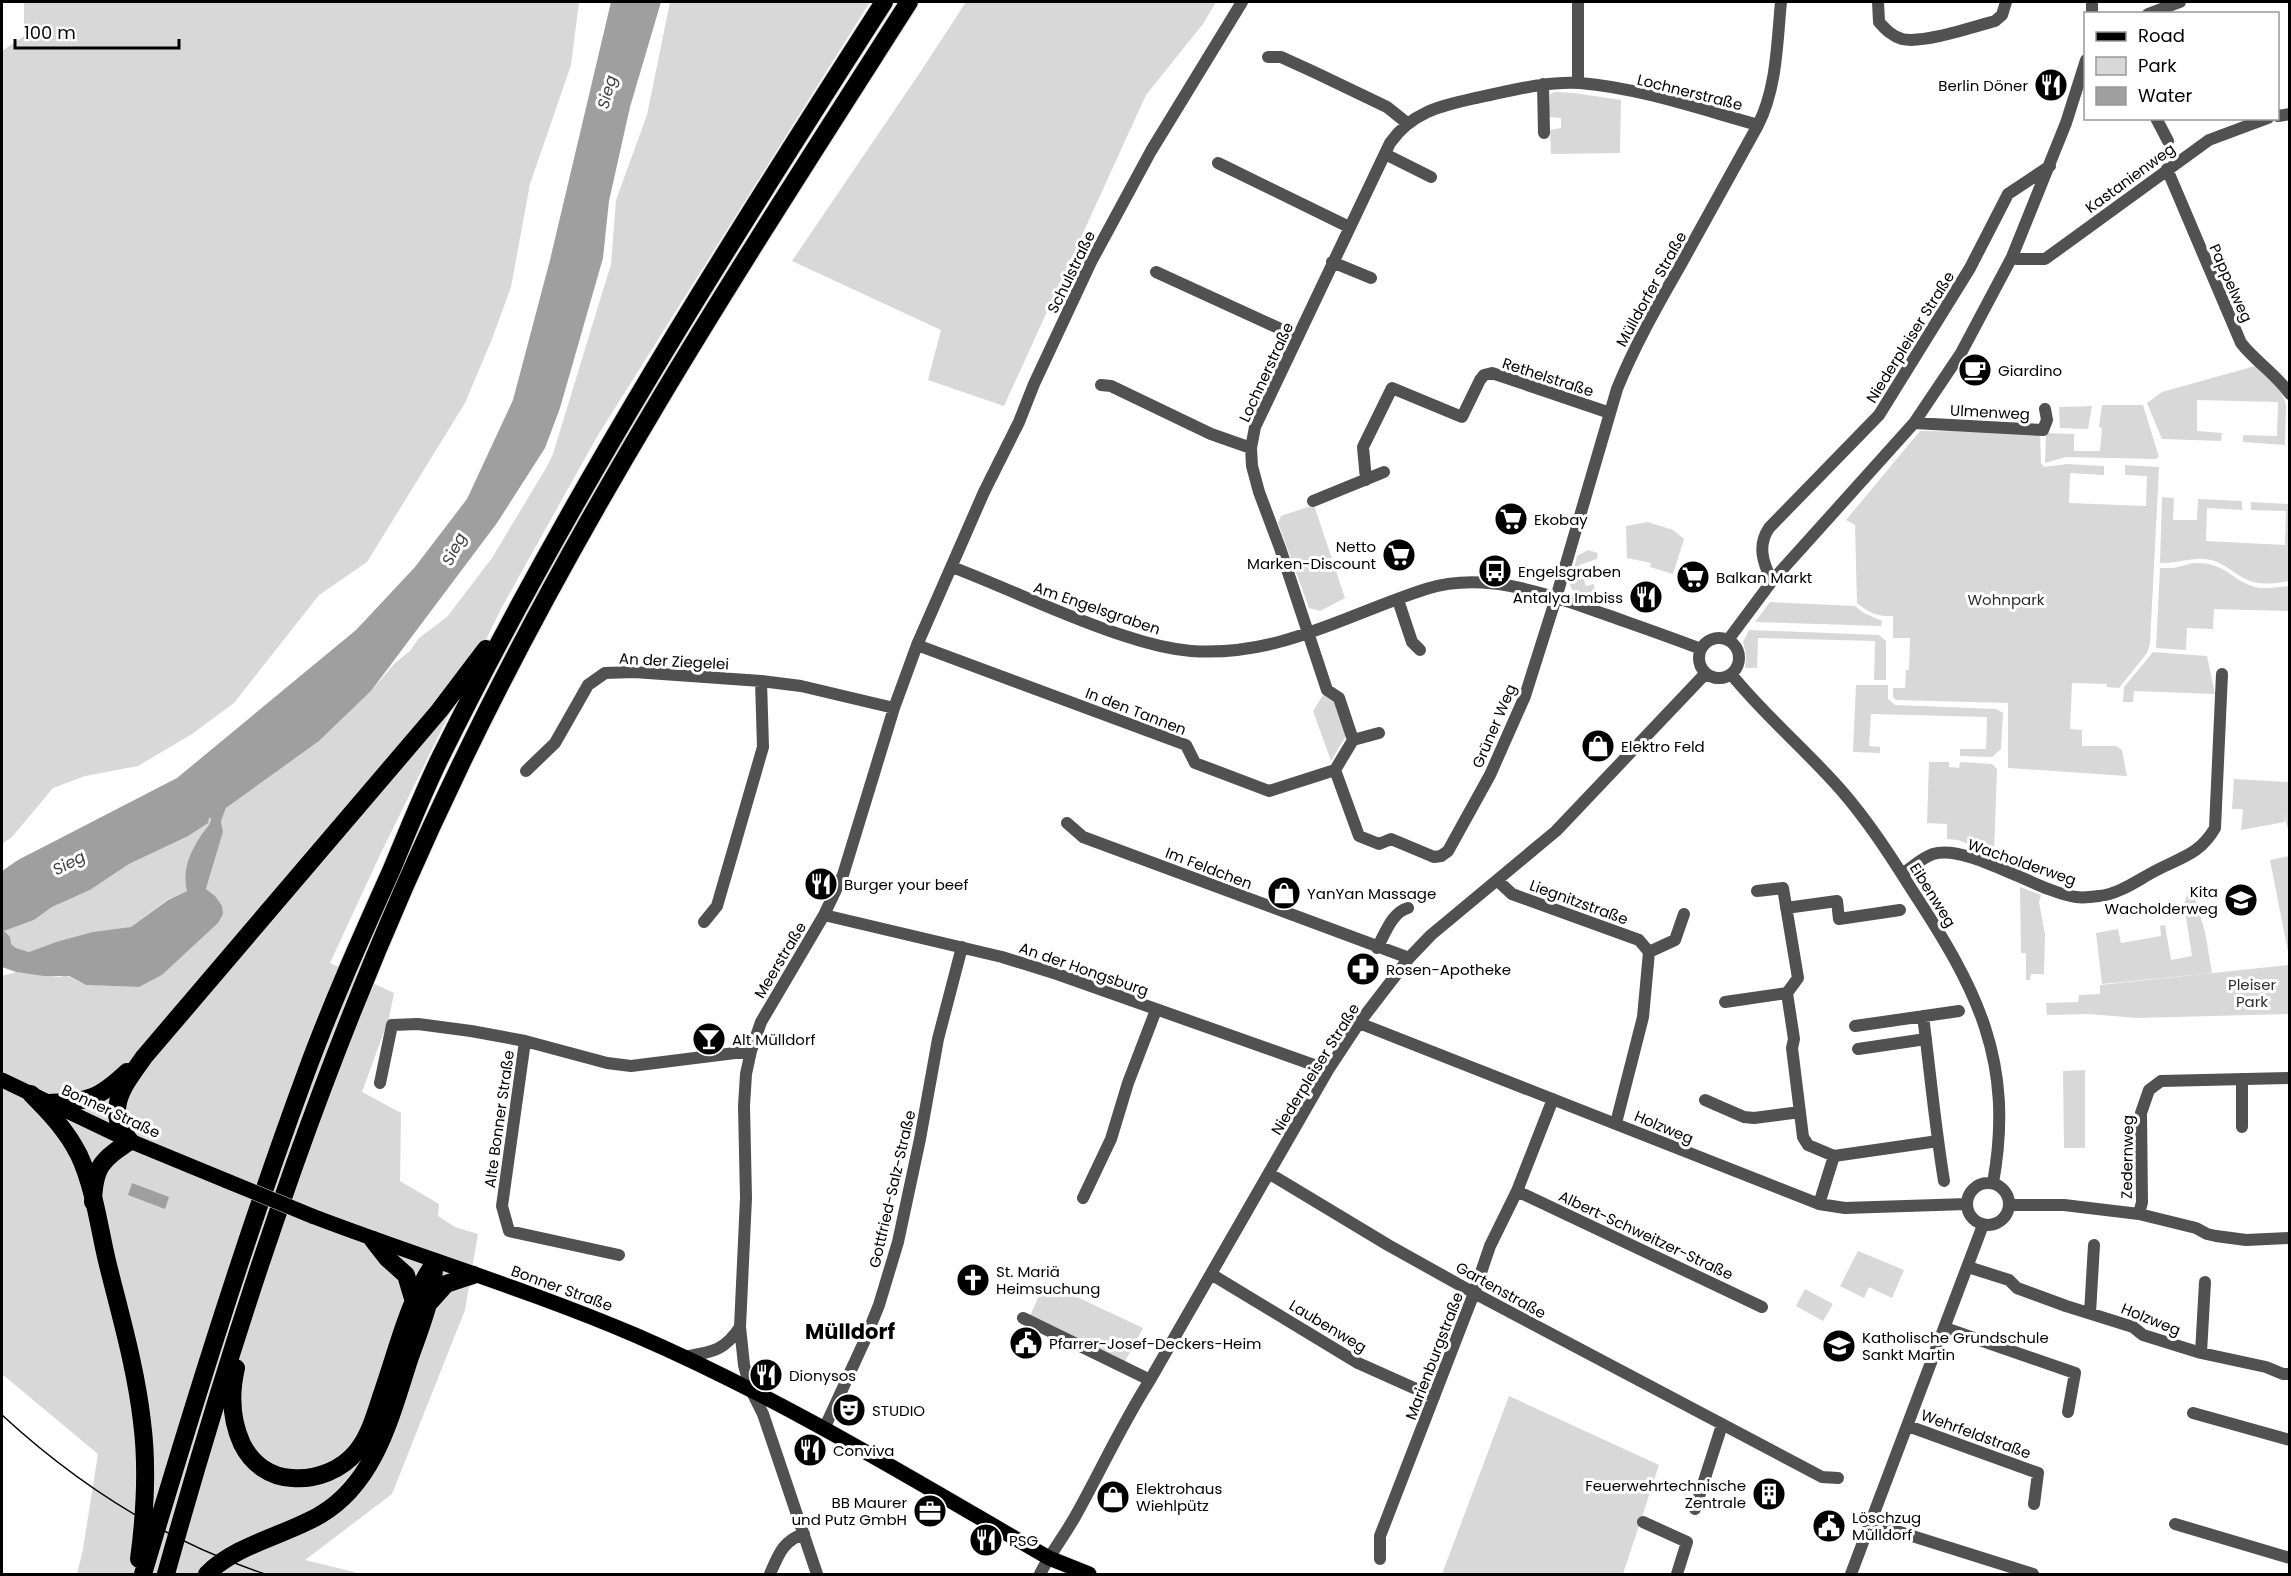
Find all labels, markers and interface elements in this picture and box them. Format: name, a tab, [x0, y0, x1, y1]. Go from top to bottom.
scale bar	[15, 12, 178, 50]
legend	[2084, 12, 2279, 120]
text: 100 m	[24, 20, 76, 45]
text: Road	[2138, 23, 2185, 48]
text: Park	[2138, 53, 2177, 78]
restaurant icon: Berlin Döner	[2033, 67, 2069, 103]
street label: Lochnerstraße	[1635, 69, 1745, 115]
water label: Sieg	[591, 72, 623, 111]
place label: Berlin Döner	[1938, 75, 2028, 96]
text: Water	[2138, 83, 2192, 108]
street label: Kastanienweg	[2081, 138, 2179, 218]
street label: Schulstraße	[1042, 227, 1100, 317]
street label: Mülldorfer Straße	[1611, 228, 1691, 350]
street label: Pappelweg	[2204, 240, 2258, 326]
street label: Niederpleiser Straße	[1861, 267, 1959, 407]
street label: Lochnerstraße	[1234, 319, 1298, 425]
street label: Rethelstraße	[1500, 352, 1596, 402]
cafe icon: Giardino	[1957, 352, 1993, 388]
place label: Giardino	[1998, 360, 2062, 381]
street label: Ulmenweg	[1950, 399, 2030, 425]
supermarket icon: Ekobay	[1493, 501, 1529, 537]
place label: Ekobay	[1534, 509, 1588, 530]
water label: Sieg	[436, 528, 472, 569]
place label: Netto Marken-Discount	[1247, 536, 1376, 574]
supermarket icon: Netto Marken-Discount	[1381, 537, 1417, 573]
bus stop icon: Engelsgraben	[1477, 553, 1513, 589]
supermarket icon: Balkan Markt	[1675, 559, 1711, 595]
place label: Engelsgraben	[1518, 561, 1621, 582]
place label: Balkan Markt	[1716, 567, 1812, 588]
street label: Am Engelsgraben	[1031, 576, 1163, 640]
restaurant icon: Antalya Imbiss	[1628, 579, 1664, 615]
place label: Antalya Imbiss	[1513, 587, 1623, 608]
park label: Wohnpark	[1967, 589, 2045, 610]
street label: An der Ziegelei	[619, 648, 729, 674]
street label: Grüner Weg	[1467, 681, 1521, 771]
street label: In den Tannen	[1082, 682, 1190, 740]
shop icon: Elektro Feld	[1580, 728, 1616, 764]
place label: Elektro Feld	[1621, 736, 1705, 757]
street label: Wacholderweg	[1965, 834, 2079, 890]
street label: Im Feldchen	[1163, 842, 1255, 894]
water label: Sieg	[49, 845, 90, 881]
street label: Eibenweg	[1905, 859, 1961, 931]
restaurant icon: Burger your beef	[803, 866, 839, 902]
place label: Burger your beef	[844, 874, 968, 895]
street label: Liegnitzstraße	[1527, 874, 1631, 930]
shop icon: YanYan Massage	[1266, 875, 1302, 911]
place label: Kita Wacholderweg	[2104, 881, 2218, 919]
school or university icon: Kita Wacholderweg	[2223, 882, 2259, 918]
place label: YanYan Massage	[1307, 883, 1436, 904]
street label: Meerstraße	[749, 918, 811, 1002]
street label: An der Hongsburg	[1016, 937, 1152, 1001]
pharmacy icon: Rosen-Apotheke	[1345, 951, 1381, 987]
place label: Rosen-Apotheke	[1386, 959, 1511, 980]
park label: Pleiser Park	[2228, 974, 2276, 1012]
street label: Niederpleiser Straße	[1266, 999, 1364, 1139]
bar icon: Alt Mülldorf	[691, 1021, 727, 1057]
place label: Alt Mülldorf	[732, 1029, 815, 1050]
street label: Alte Bonner Straße	[479, 1049, 519, 1189]
street label: Bonner Straße	[58, 1079, 164, 1143]
street label: Holzweg	[1631, 1105, 1697, 1149]
street label: Gottfried-Salz-Straße	[864, 1108, 920, 1270]
street label: Zedernweg	[2116, 1115, 2138, 1199]
street label: Albert-Schweitzer-Straße	[1555, 1185, 1737, 1285]
street label: Gartenstraße	[1452, 1257, 1550, 1323]
street label: Bonner Straße	[508, 1260, 616, 1316]
place label: St. Mariä Heimsuchung	[996, 1261, 1100, 1299]
church icon: St. Mariä Heimsuchung	[955, 1262, 991, 1298]
street label: Marienburgstraße	[1400, 1289, 1468, 1423]
street label: Laubenweg	[1285, 1295, 1371, 1357]
street label: Holzweg	[2118, 1298, 2184, 1340]
district label: Mülldorf	[805, 1317, 895, 1346]
public building icon: Pfarrer-Josef-Deckers-Heim	[1008, 1325, 1044, 1361]
place label: Katholische Grundschule Sankt Martin	[1862, 1327, 2049, 1365]
school or university icon: Katholische Grundschule Sankt Martin	[1821, 1328, 1857, 1364]
place label: Pfarrer-Josef-Deckers-Heim	[1049, 1333, 1262, 1354]
restaurant icon: Dionysos	[748, 1357, 784, 1393]
place label: Dionysos	[789, 1365, 856, 1386]
theatre icon: STUDIO	[831, 1392, 867, 1428]
place label: STUDIO	[872, 1400, 925, 1421]
street label: Wehrfeldstraße	[1918, 1404, 2034, 1464]
restaurant icon: Conviva	[792, 1432, 828, 1468]
place label: Conviva	[833, 1440, 894, 1461]
place label: Feuerwehrtechnische Zentrale	[1585, 1475, 1746, 1513]
building icon: Feuerwehrtechnische Zentrale	[1751, 1476, 1787, 1512]
place label: Elektrohaus Wiehlpütz	[1136, 1478, 1222, 1516]
shop icon: Elektrohaus Wiehlpütz	[1095, 1479, 1131, 1515]
place label: BB Maurer und Putz GmbH	[791, 1492, 907, 1530]
office icon: BB Maurer und Putz GmbH	[912, 1493, 948, 1529]
place label: Löschzug Mülldorf	[1852, 1507, 1921, 1545]
public building icon: Löschzug Mülldorf	[1811, 1508, 1847, 1544]
restaurant icon: PSG	[968, 1522, 1004, 1558]
place label: PSG	[1009, 1530, 1038, 1551]

